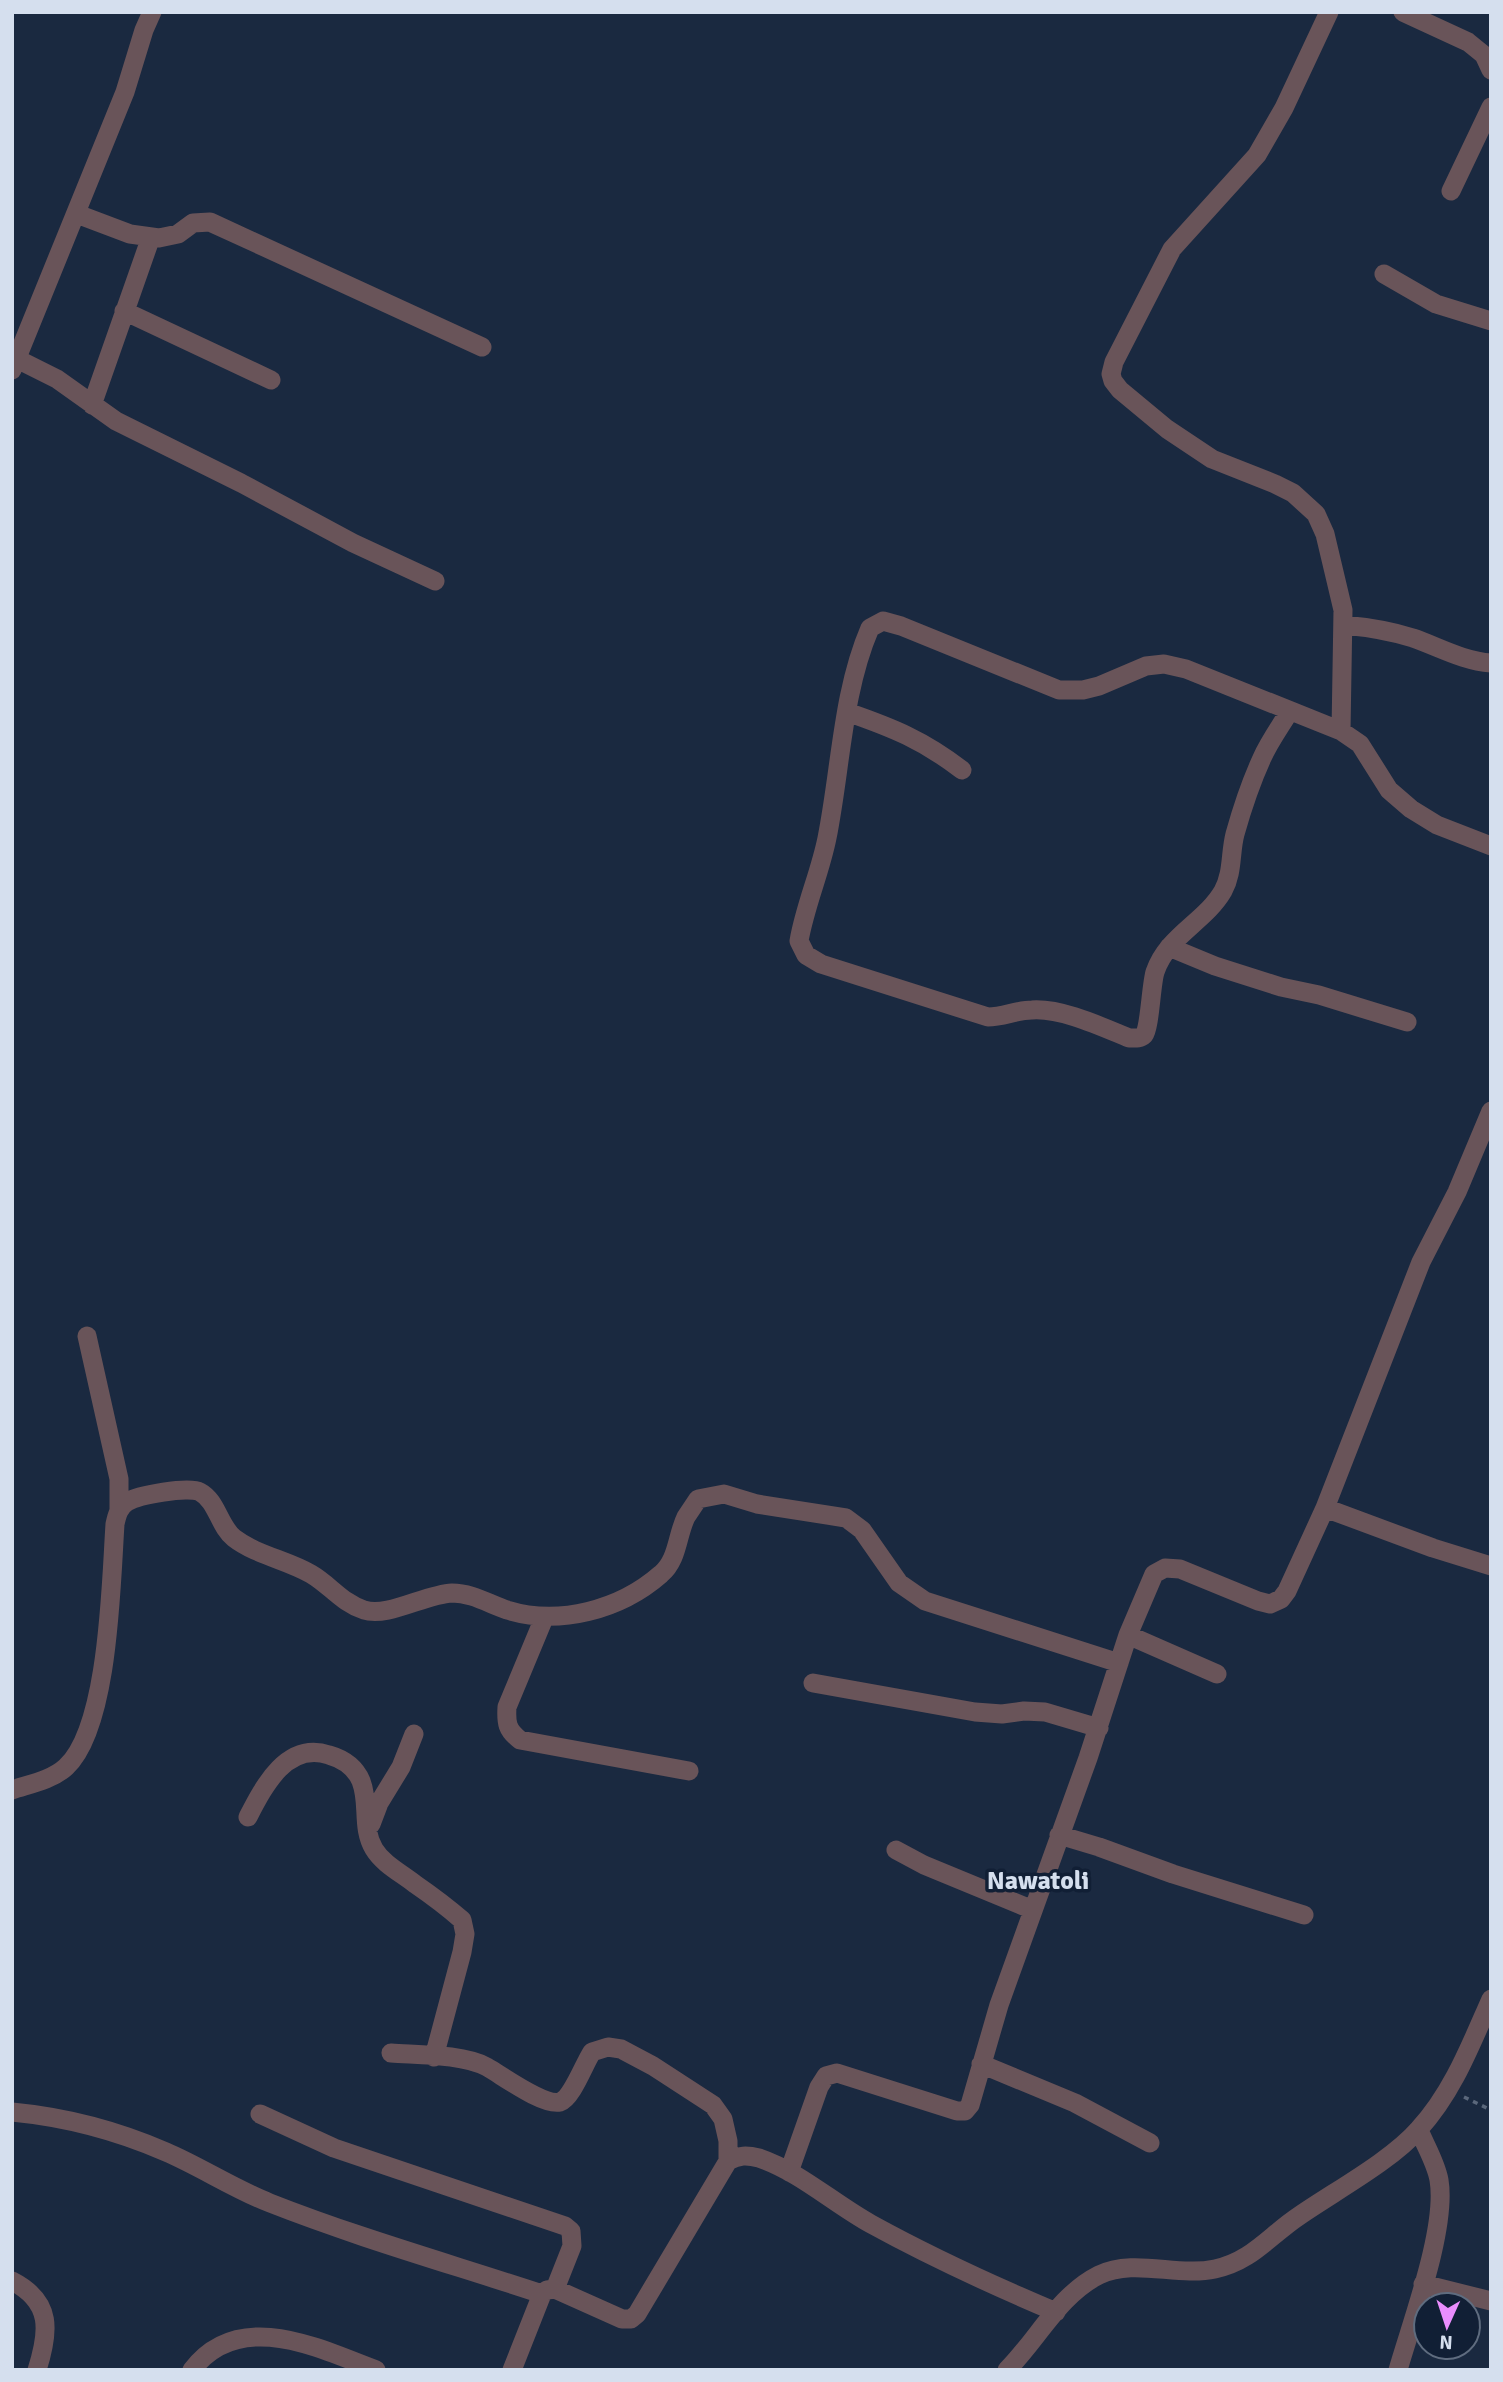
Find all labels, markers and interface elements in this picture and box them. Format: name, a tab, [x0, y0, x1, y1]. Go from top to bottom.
district label: Nawatoli	[987, 1865, 1089, 1897]
north arrow	[1412, 2291, 1482, 2361]
text: N	[1439, 2330, 1453, 2354]

